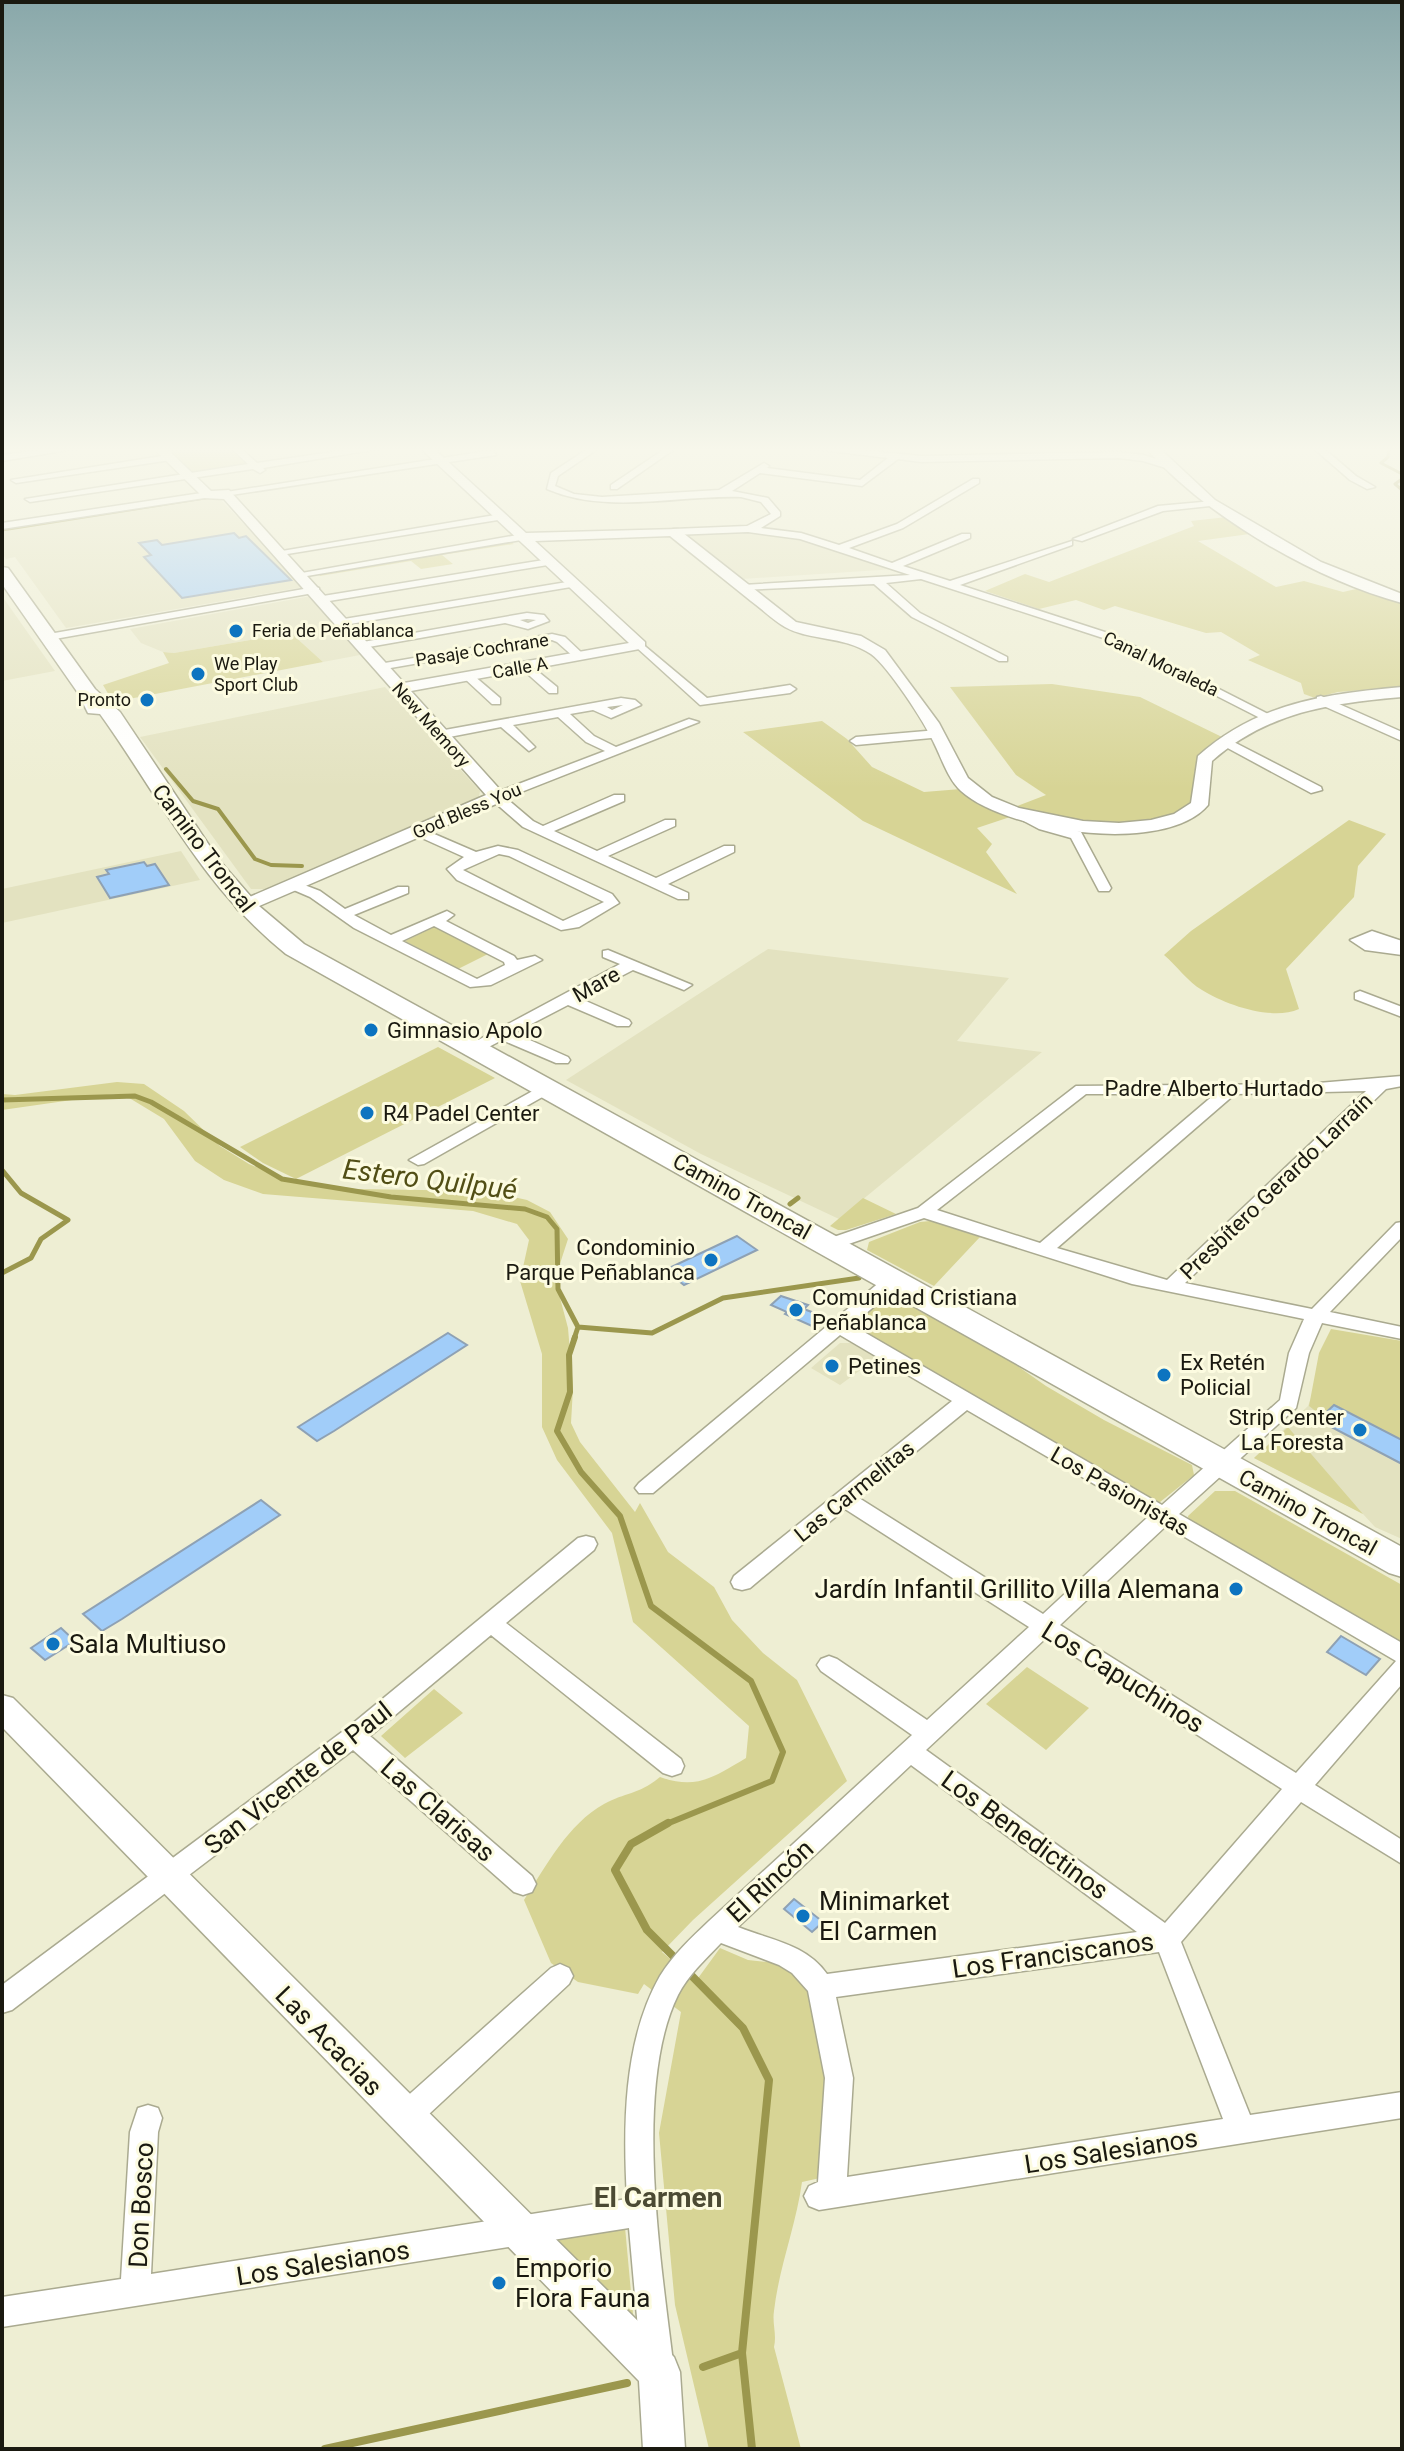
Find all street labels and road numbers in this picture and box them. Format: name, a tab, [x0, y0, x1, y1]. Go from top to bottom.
street label: Canal Moraleda	[1100, 627, 1222, 700]
street label: Pasaje Cochrane	[414, 629, 550, 670]
street label: Calle A	[491, 652, 550, 683]
street label: New Memory	[388, 678, 475, 772]
street label: God Bless You	[409, 778, 524, 843]
street label: Camino Troncal	[147, 779, 260, 917]
street label: Mare	[568, 961, 624, 1008]
street label: Padre Alberto Hurtado	[1104, 1076, 1324, 1101]
street label: Presbítero Gerardo Larraín	[1175, 1088, 1378, 1285]
street label: Camino Troncal	[668, 1148, 815, 1245]
street label: Las Carmelitas	[790, 1436, 919, 1547]
street label: Los Pasionistas	[1046, 1442, 1193, 1541]
street label: Camino Troncal	[1234, 1464, 1381, 1561]
street label: Los Capuchinos	[1036, 1615, 1210, 1739]
street label: San Vicente de Paul	[198, 1695, 398, 1861]
street label: Las Clarisas	[375, 1752, 501, 1868]
street label: Los Benedictinos	[936, 1764, 1114, 1906]
street label: El Rincón	[721, 1834, 819, 1928]
street label: Los Franciscanos	[950, 1926, 1156, 1984]
street label: Las Acacias	[270, 1980, 388, 2102]
street label: Los Salesianos	[1022, 2123, 1200, 2179]
street label: Don Bosco	[123, 2142, 159, 2268]
street label: Los Salesianos	[234, 2235, 412, 2291]

